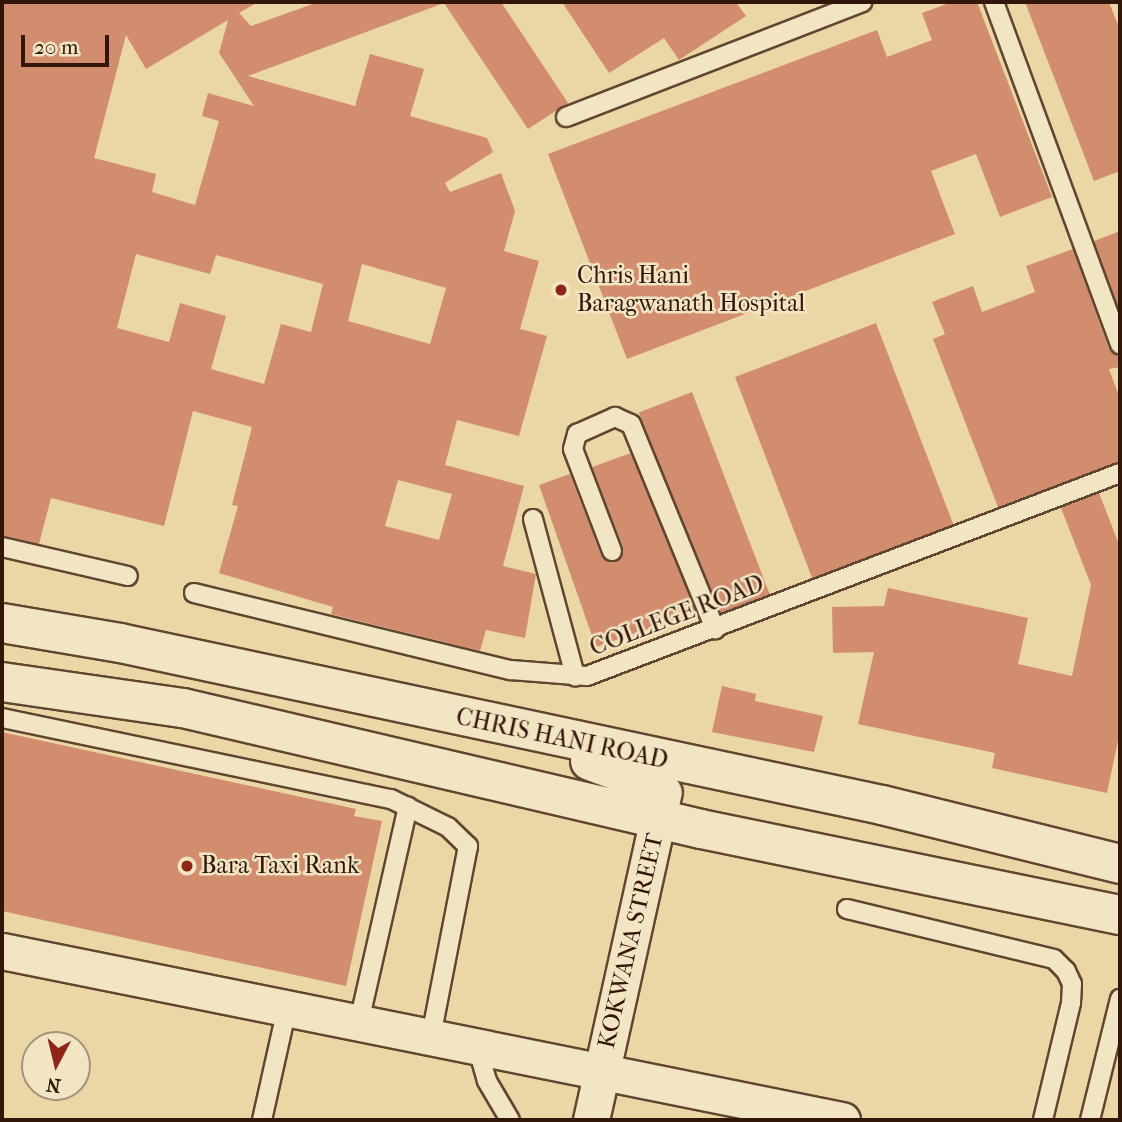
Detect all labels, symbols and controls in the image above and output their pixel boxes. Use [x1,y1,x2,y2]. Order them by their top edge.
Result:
scale bar [24,21,112,65]
text: 20 m [34,35,78,59]
place label: Chris Hani Baragwanath Hospital [577,262,805,318]
marker: Chris Hani Baragwanath Hospital [551,280,571,300]
street label: COLLEGE ROAD [586,570,768,662]
street label: CHRIS HANI ROAD [453,702,671,776]
street label: KOKWANA STREET [592,831,670,1051]
place label: Bara Taxi Rank [201,852,359,880]
marker: Bara Taxi Rank [179,858,195,874]
north arrow [21,1031,91,1101]
text: N [45,1073,62,1097]

